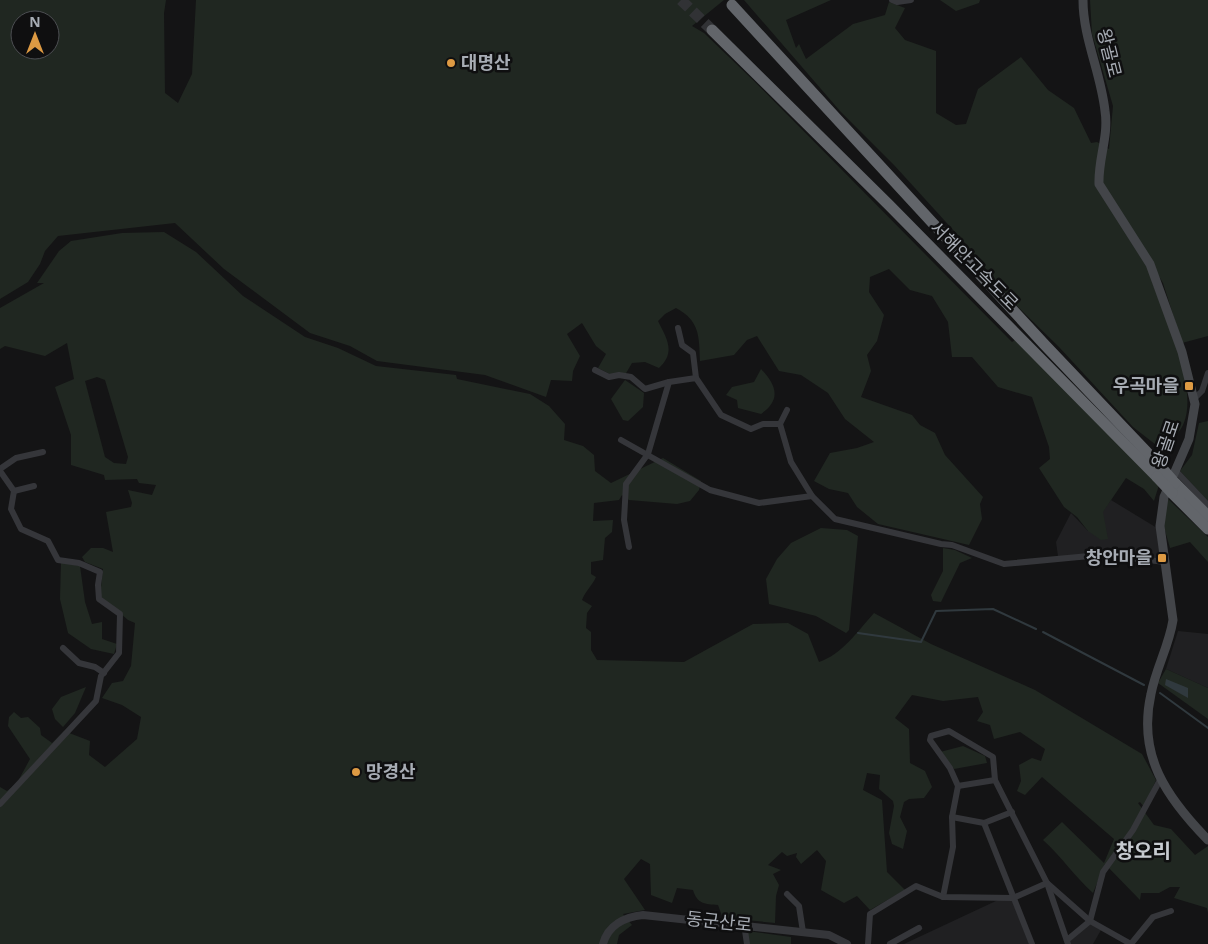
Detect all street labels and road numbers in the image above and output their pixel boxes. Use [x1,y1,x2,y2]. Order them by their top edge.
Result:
street label: 왕골로 [1092,26,1128,80]
street label: 서해안고속도로 [925,216,1024,315]
street label: 왕골로 [1146,416,1184,471]
street label: 동군산로 [685,906,753,936]

